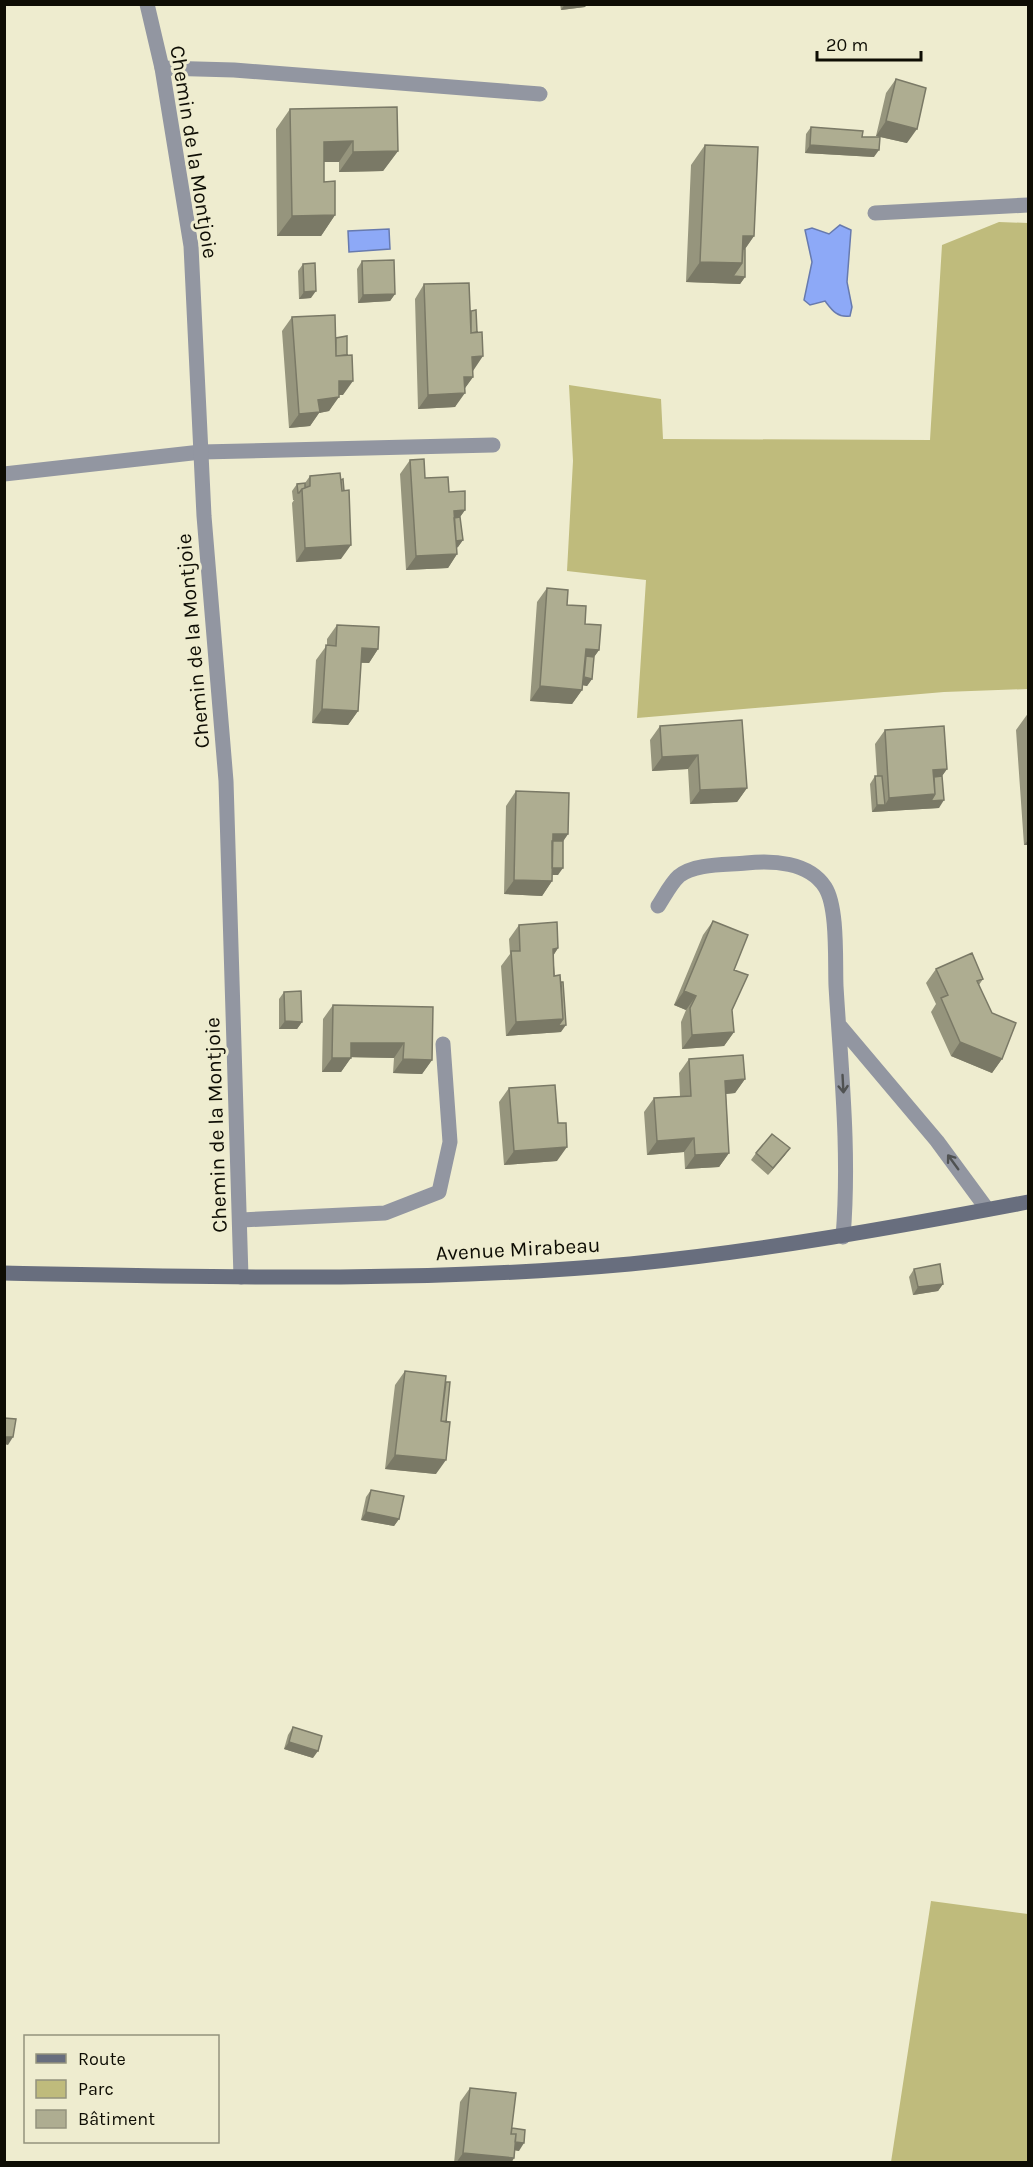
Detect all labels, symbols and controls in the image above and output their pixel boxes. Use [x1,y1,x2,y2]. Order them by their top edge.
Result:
scale bar [817,24,920,62]
text: 20 m [826,34,868,56]
street label: Chemin de la Montjoie [165,44,223,260]
street label: Chemin de la Montjoie [172,533,214,749]
street label: Chemin de la Montjoie [200,1017,232,1233]
one-way arrow [837,1074,848,1094]
one-way arrow [946,1155,959,1171]
street label: Avenue Mirabeau [435,1233,601,1265]
legend [24,2035,219,2143]
text: Route [78,2048,126,2070]
text: Parc [78,2078,114,2100]
text: Bâtiment [78,2108,155,2130]

